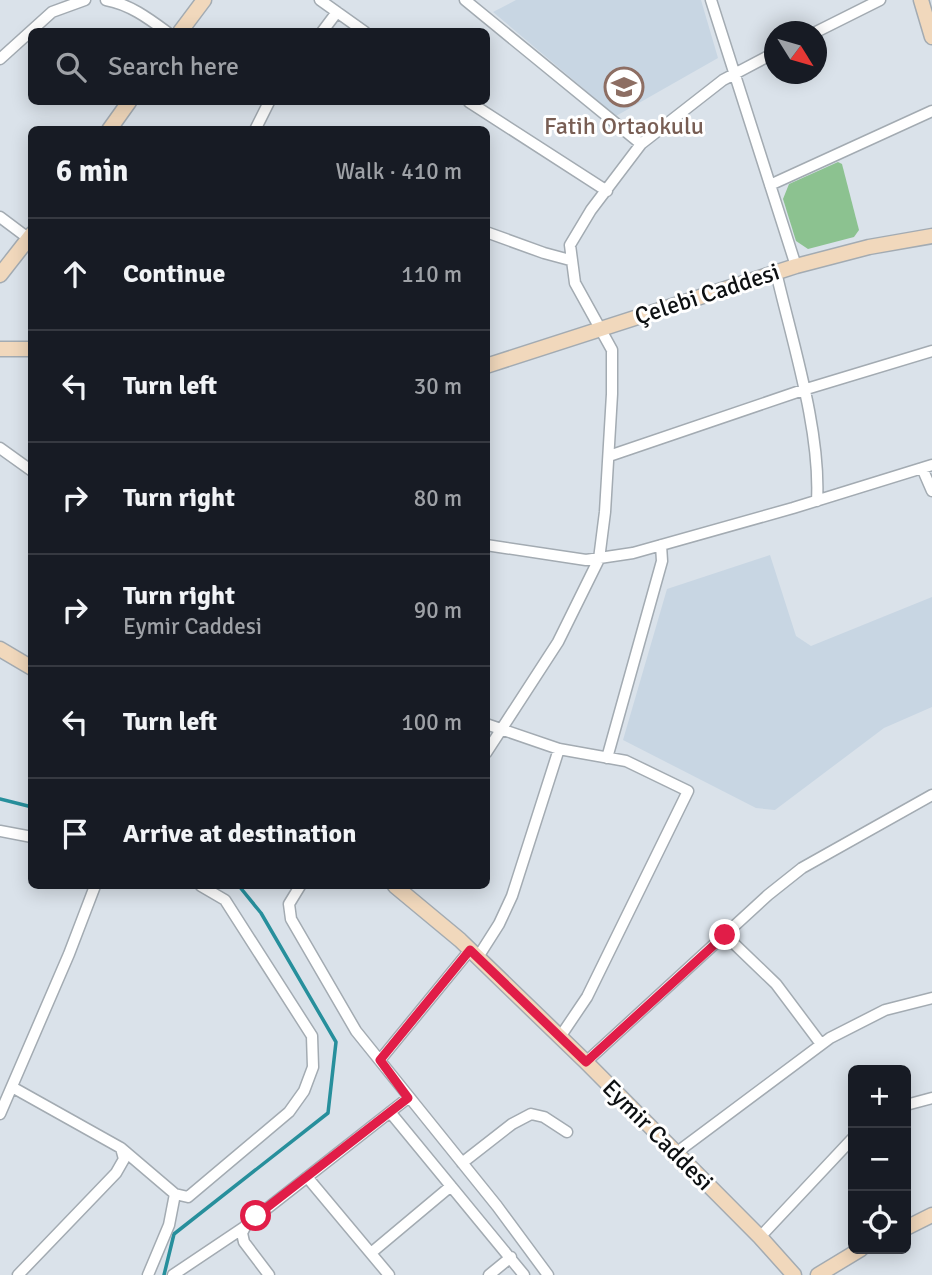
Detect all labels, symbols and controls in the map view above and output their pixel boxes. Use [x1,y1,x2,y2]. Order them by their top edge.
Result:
north arrow [764,21,827,84]
search box [28,28,490,105]
icon: search [52,48,90,86]
text: Search here [108,51,239,83]
school or university icon: Fatih Ortaokulu [603,66,645,108]
place label: Fatih Ortaokulu [544,111,704,141]
text: 6 min [56,153,128,190]
text: Walk · 410 m [336,157,462,186]
icon: ahead [56,255,94,293]
street label: Çelebi Caddesi [631,256,783,332]
text: Continue [123,258,225,290]
text: 110 m [401,260,462,289]
icon: left [56,367,94,405]
text: Turn left [123,370,217,402]
text: 30 m [414,372,462,401]
icon: right [56,479,94,517]
text: Turn right [123,482,235,514]
text: 80 m [414,484,462,513]
text: Turn right [123,580,235,612]
icon: right [56,591,94,629]
text: 90 m [414,596,462,625]
text: Eymir Caddesi [123,612,262,641]
icon: left [56,703,94,741]
text: Turn left [123,706,217,738]
text: 100 m [401,708,462,737]
icon: arrive [56,815,94,853]
text: Arrive at destination [123,818,356,850]
route end [709,919,740,950]
map controls [848,1065,911,1254]
button: + [848,1065,911,1128]
street label: Eymir Caddesi [596,1073,720,1197]
button: − [848,1128,911,1191]
button: locate [848,1191,911,1254]
route start [240,1200,271,1231]

